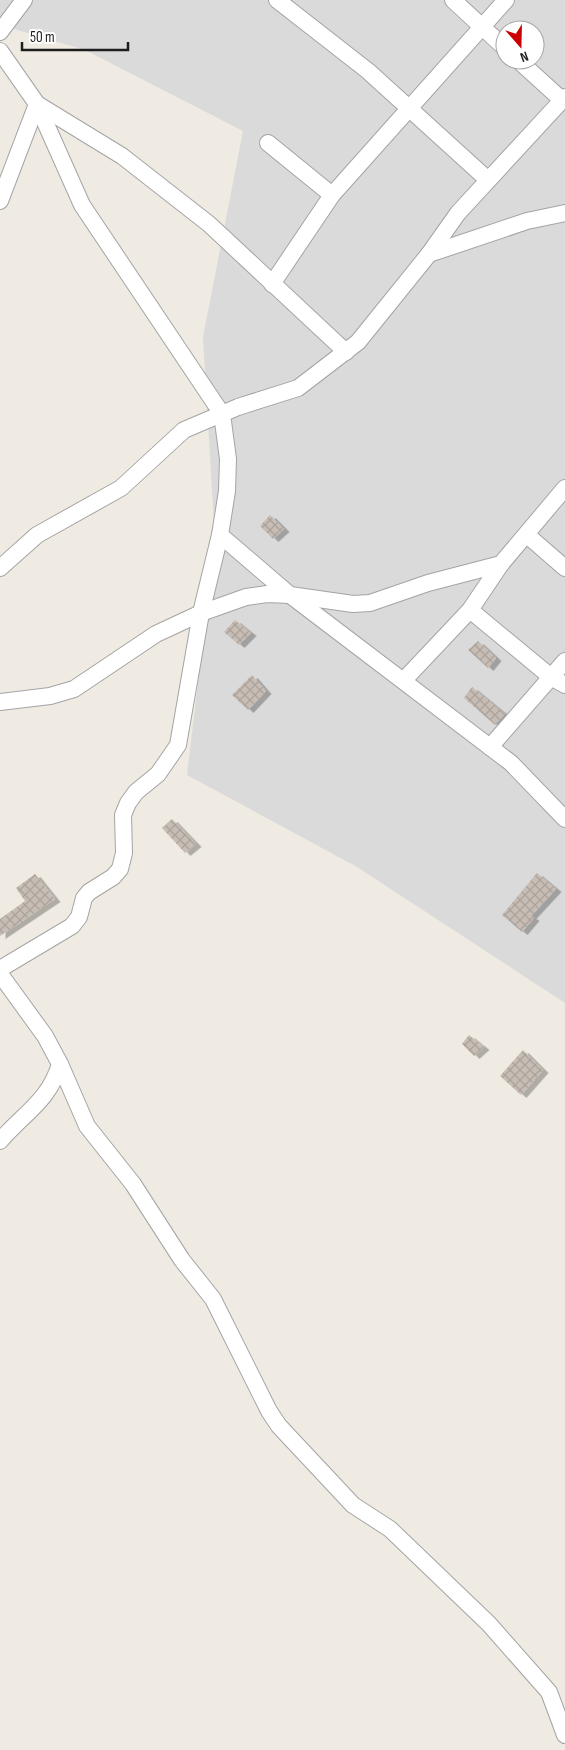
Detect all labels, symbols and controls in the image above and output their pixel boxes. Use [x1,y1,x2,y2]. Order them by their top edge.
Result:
scale bar [22,20,129,52]
north arrow [495,20,545,70]
text: 50 m [30,28,55,47]
text: N [518,47,531,66]

